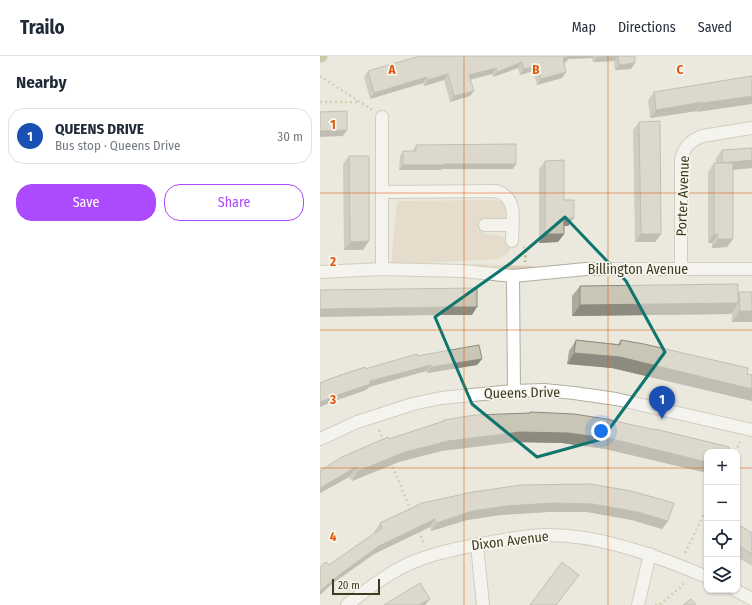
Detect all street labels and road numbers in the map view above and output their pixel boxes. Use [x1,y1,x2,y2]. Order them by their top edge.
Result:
street label: Porter Avenue [673,155,693,237]
street label: Billington Avenue [588,261,688,278]
street label: Queens Drive [484,384,560,402]
street label: Dixon Avenue [470,528,550,554]

